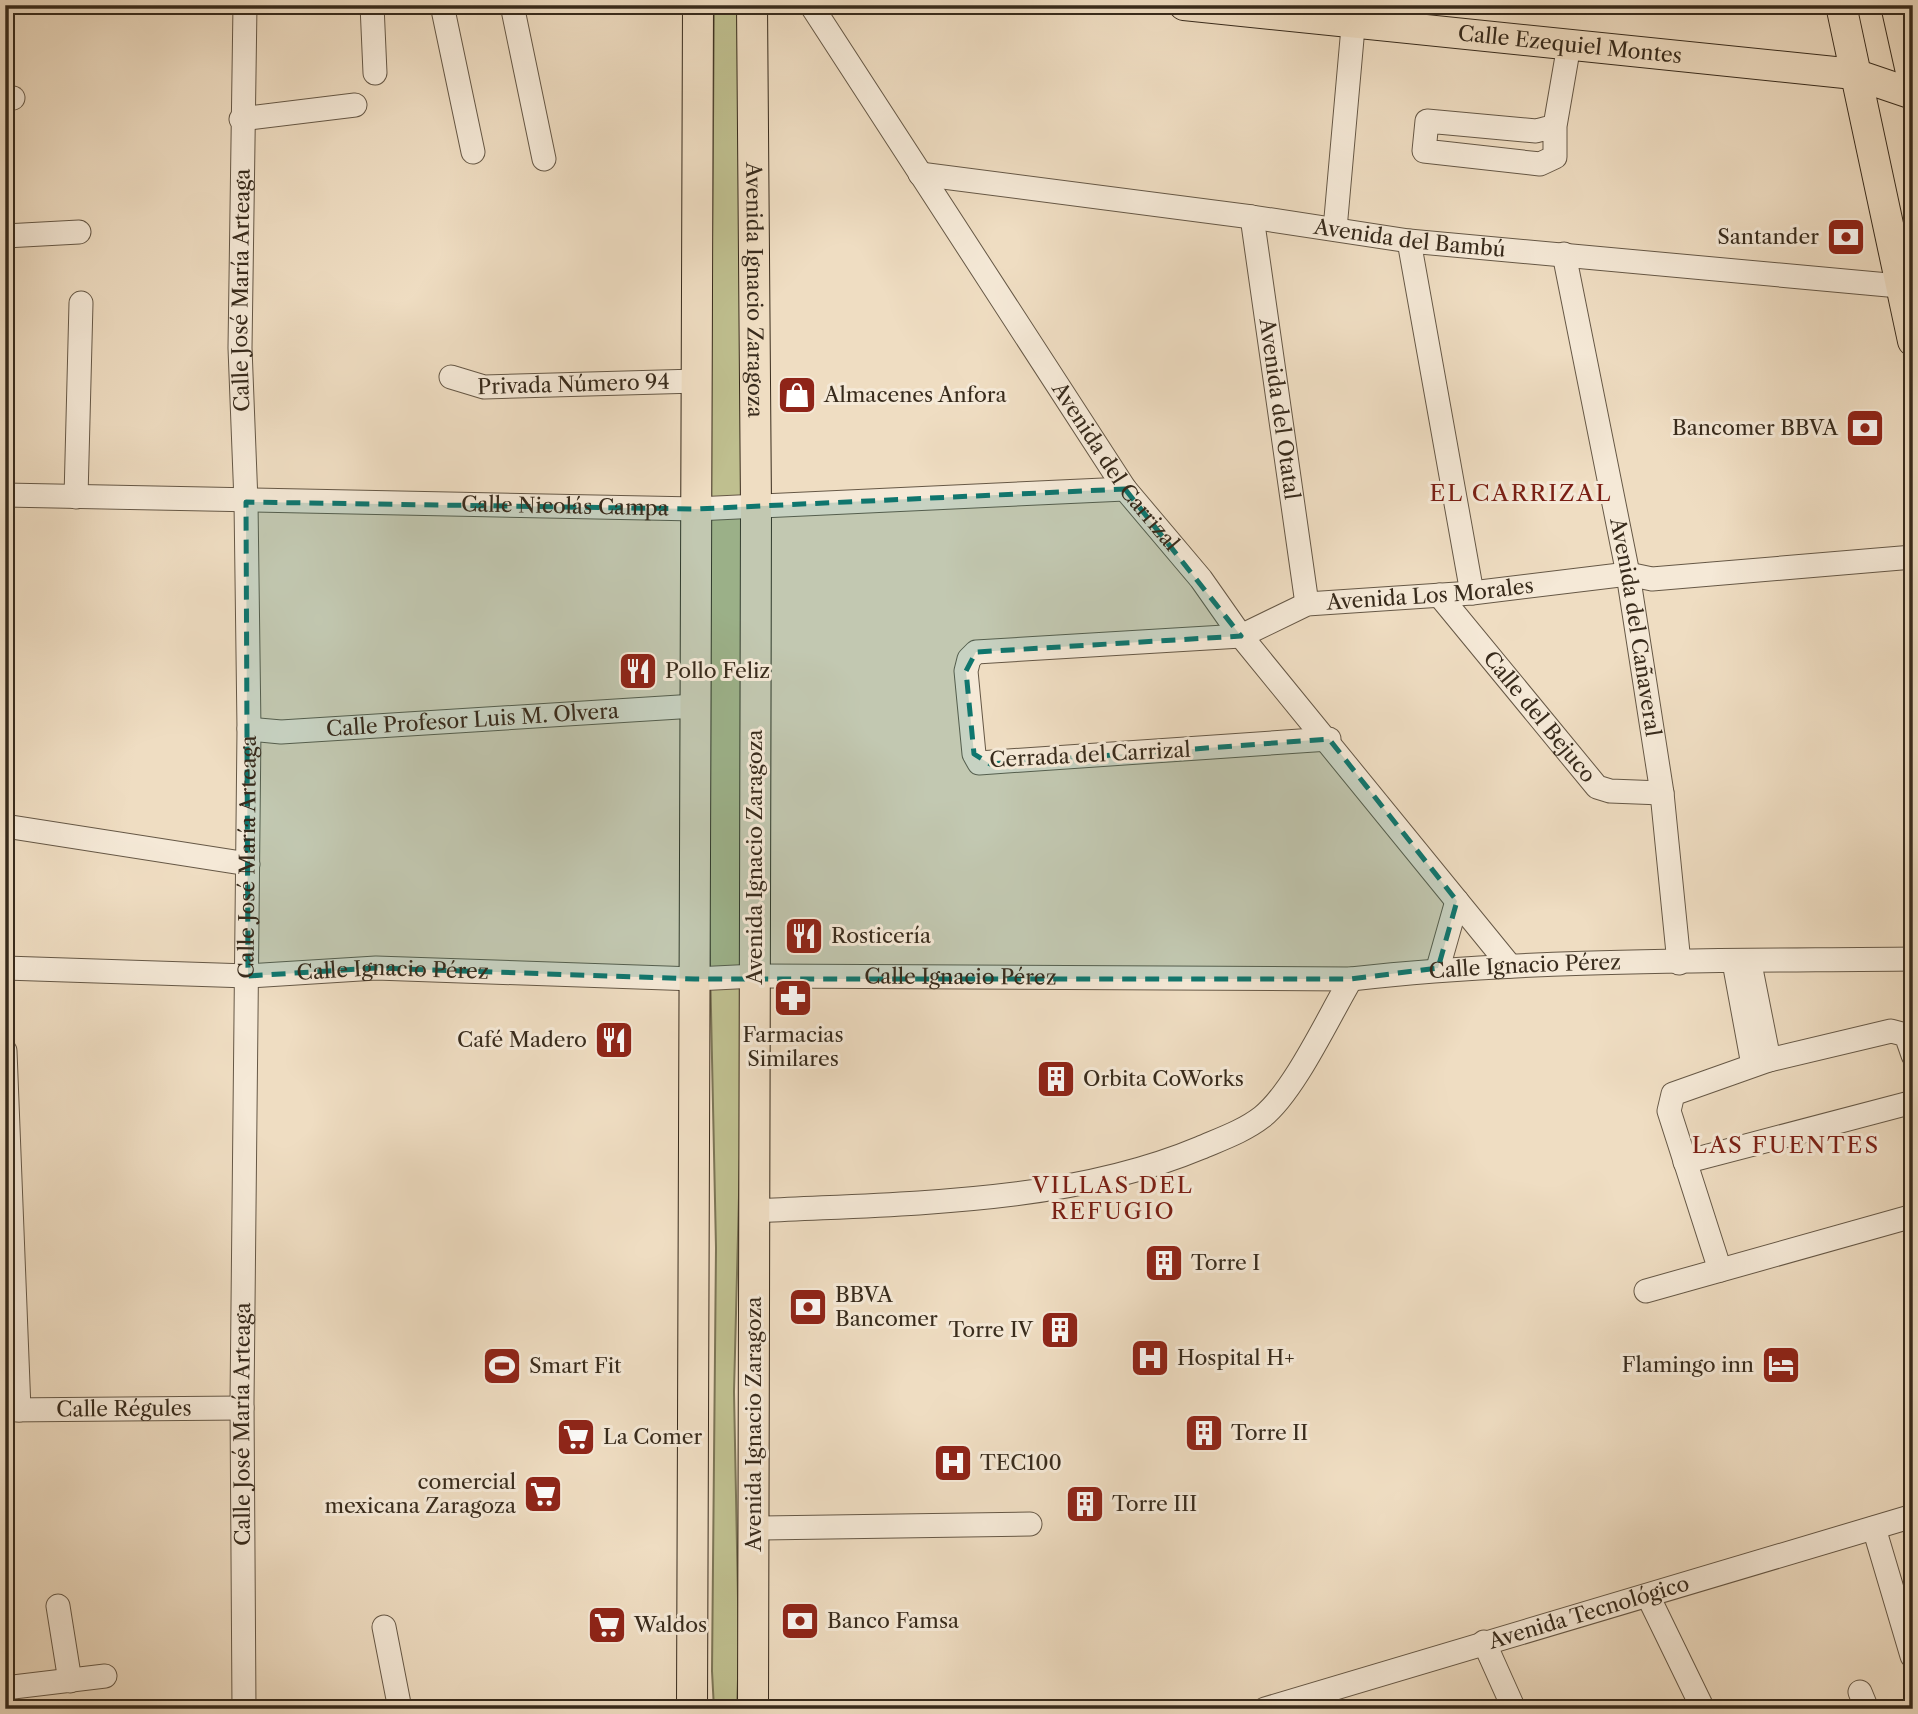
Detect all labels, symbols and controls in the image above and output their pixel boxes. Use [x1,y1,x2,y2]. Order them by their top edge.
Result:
street label: Calle Ezequiel Montes [1457,20,1683,68]
street label: Avenida Ignacio Zaragoza [741,161,768,419]
street label: Calle José María Arteaga [227,167,255,412]
street label: Avenida del Bambú [1311,214,1507,262]
bank icon: Santander [1825,216,1867,258]
place label: Santander [1717,224,1819,249]
street label: Avenida del Otatal [1254,316,1305,501]
street label: Privada Número 94 [477,369,670,399]
shop icon: Almacenes Anfora [776,374,818,416]
street label: Avenida del Carrizal [1047,376,1185,555]
place label: Almacenes Anfora [823,382,1008,407]
bank icon: Bancomer BBVA [1844,407,1886,449]
place label: Bancomer BBVA [1672,415,1838,440]
district label: EL CARRIZAL [1429,479,1613,507]
street label: Calle Nicolás Campa [461,491,670,520]
street label: Avenida del Cañaveral [1605,515,1666,738]
street label: Avenida Los Morales [1325,573,1535,615]
street label: Calle del Bejuco [1478,646,1601,787]
restaurant icon: Pollo Feliz [617,650,659,692]
place label: Pollo Feliz [665,658,770,683]
street label: Calle Profesor Luis M. Olvera [325,698,621,741]
street label: Avenida Ignacio Zaragoza [742,728,767,986]
street label: Calle José María Arteaga [233,734,261,979]
street label: Cerrada del Carrizal [989,737,1191,772]
restaurant icon: Rosticería [783,915,825,957]
place label: Rosticería [831,923,932,948]
street label: Calle Ignacio Pérez [1428,949,1621,983]
street label: Calle Ignacio Pérez [296,955,489,985]
street label: Calle Ignacio Pérez [864,964,1057,990]
pharmacy icon: Farmacias Similares [772,977,814,1019]
restaurant icon: Café Madero [593,1019,635,1061]
place label: Farmacias Similares [742,1022,844,1071]
place label: Café Madero [457,1027,587,1052]
building icon: Orbita CoWorks [1035,1058,1077,1100]
place label: Orbita CoWorks [1083,1066,1244,1091]
district label: LAS FUENTES [1692,1131,1880,1159]
district label: VILLAS DEL REFUGIO [1031,1171,1194,1225]
building icon: Torre I [1143,1242,1185,1284]
place label: Torre I [1191,1250,1260,1275]
place label: BBVA Bancomer [835,1282,938,1331]
bank icon: BBVA Bancomer [787,1286,829,1328]
street label: Avenida Ignacio Zaragoza [741,1295,766,1553]
street label: Calle José María Arteaga [229,1301,255,1546]
building icon: Torre IV [1039,1309,1081,1351]
place label: Torre IV [949,1317,1034,1342]
hospital icon: Hospital H+ [1129,1337,1171,1379]
hotel icon: Flamingo inn [1760,1344,1802,1386]
sports icon: Smart Fit [481,1345,523,1387]
place label: Hospital H+ [1177,1345,1295,1370]
place label: Flamingo inn [1622,1352,1754,1377]
place label: Smart Fit [529,1353,622,1378]
street label: Calle Régules [56,1395,192,1422]
building icon: Torre II [1183,1412,1225,1454]
supermarket icon: La Comer [555,1416,597,1458]
place label: Torre II [1231,1420,1308,1445]
place label: La Comer [603,1424,703,1449]
hospital icon: TEC100 [932,1442,974,1484]
place label: TEC100 [980,1450,1062,1475]
place label: comercial mexicana Zaragoza [324,1469,517,1518]
supermarket icon: comercial mexicana Zaragoza [522,1473,564,1515]
building icon: Torre III [1064,1483,1106,1525]
place label: Torre III [1112,1491,1197,1516]
street label: Avenida Tecnológico [1485,1570,1692,1654]
bank icon: Banco Famsa [779,1600,821,1642]
supermarket icon: Waldos [586,1604,628,1646]
place label: Banco Famsa [827,1608,960,1633]
place label: Waldos [633,1612,707,1637]

